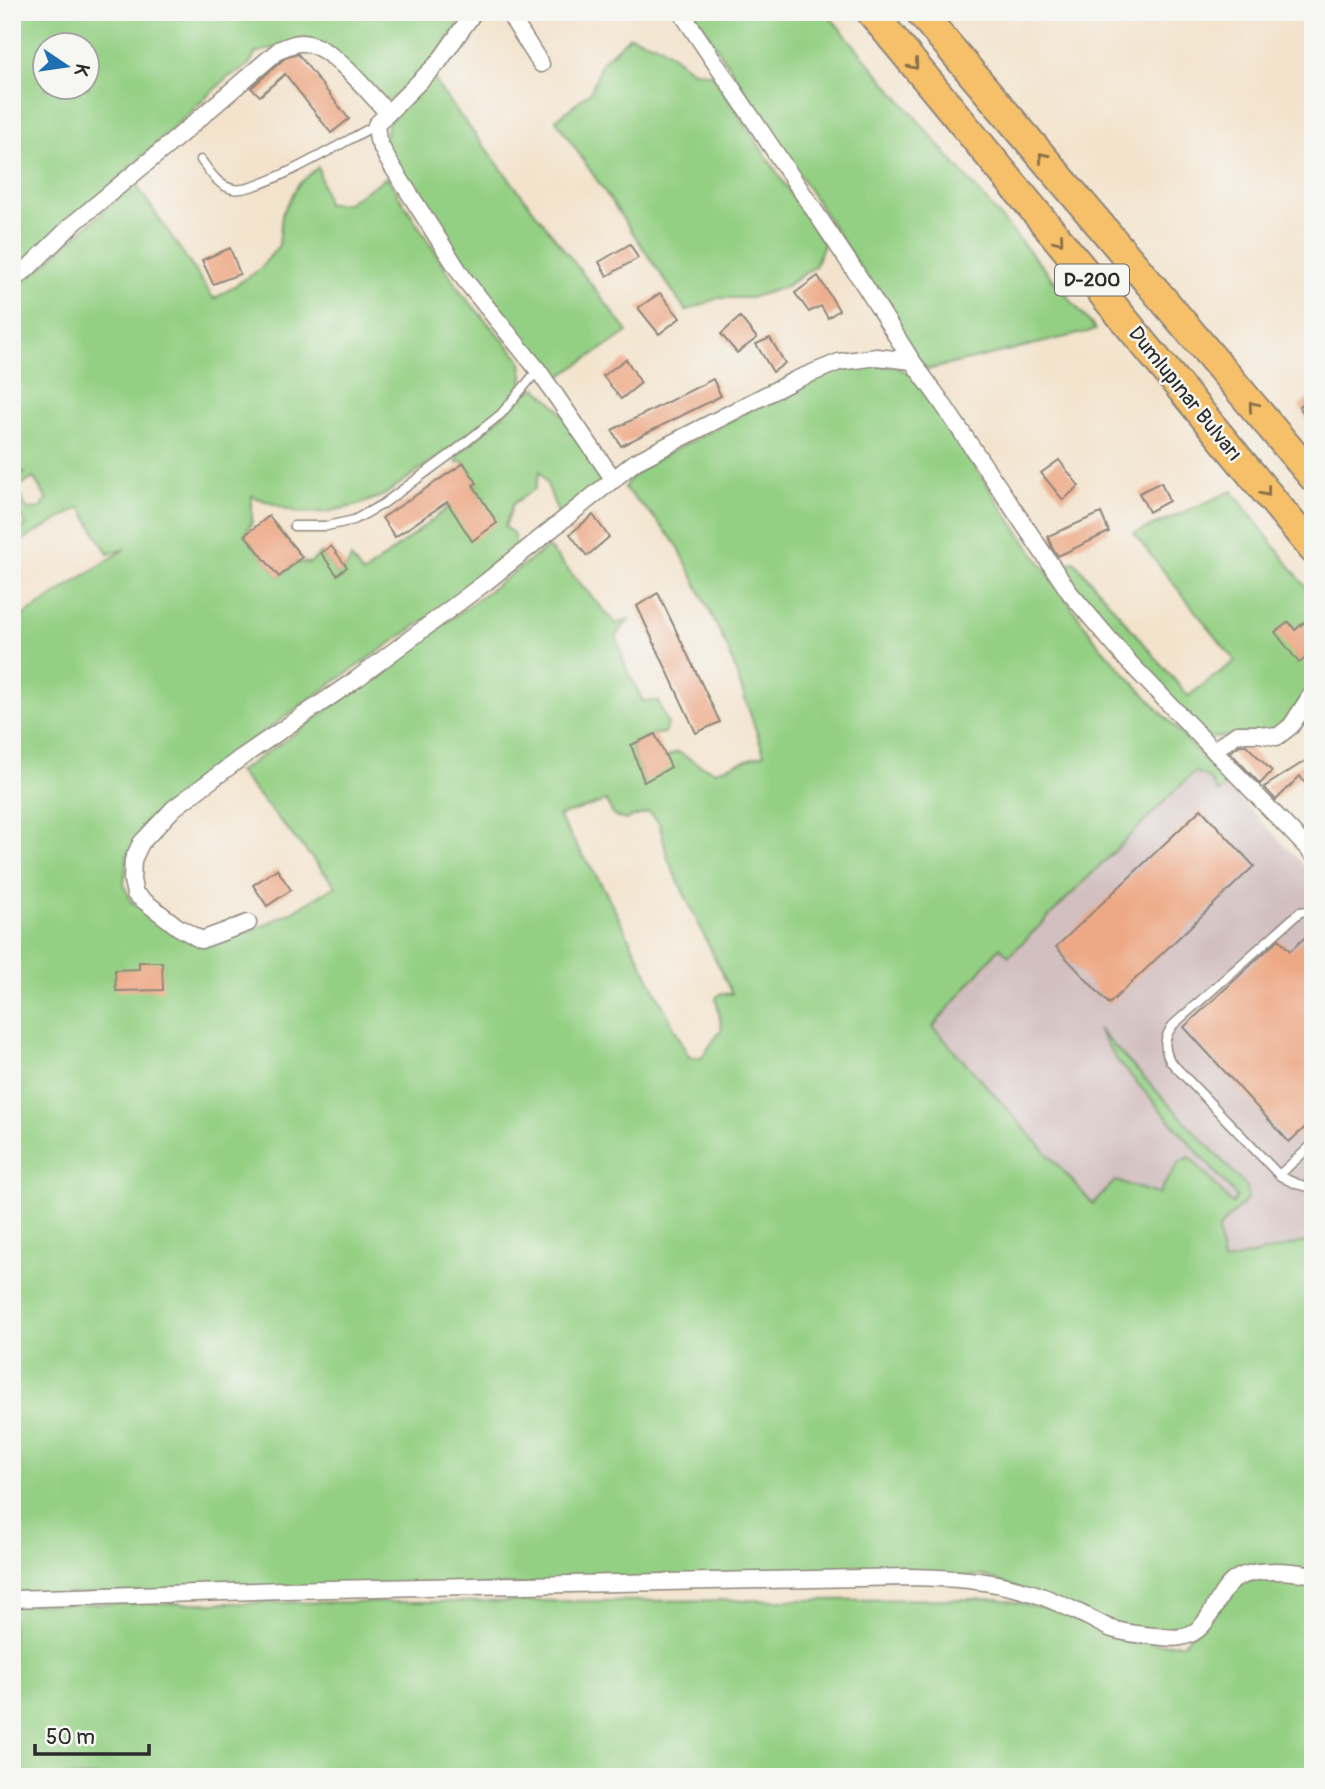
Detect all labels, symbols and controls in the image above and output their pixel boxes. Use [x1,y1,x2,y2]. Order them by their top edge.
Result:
north arrow [32,32,102,102]
one-way arrow [906,56,918,69]
text: K [68,61,95,78]
one-way arrow [1039,153,1051,166]
one-way arrow [1051,232,1063,245]
road number: D-200 [1055,264,1129,296]
street label: Dumlupınar Bulvarı [1122,321,1248,467]
one-way arrow [1249,401,1261,414]
one-way arrow [1258,483,1270,496]
scale bar [35,1712,149,1756]
text: 50 m [46,1724,95,1751]

